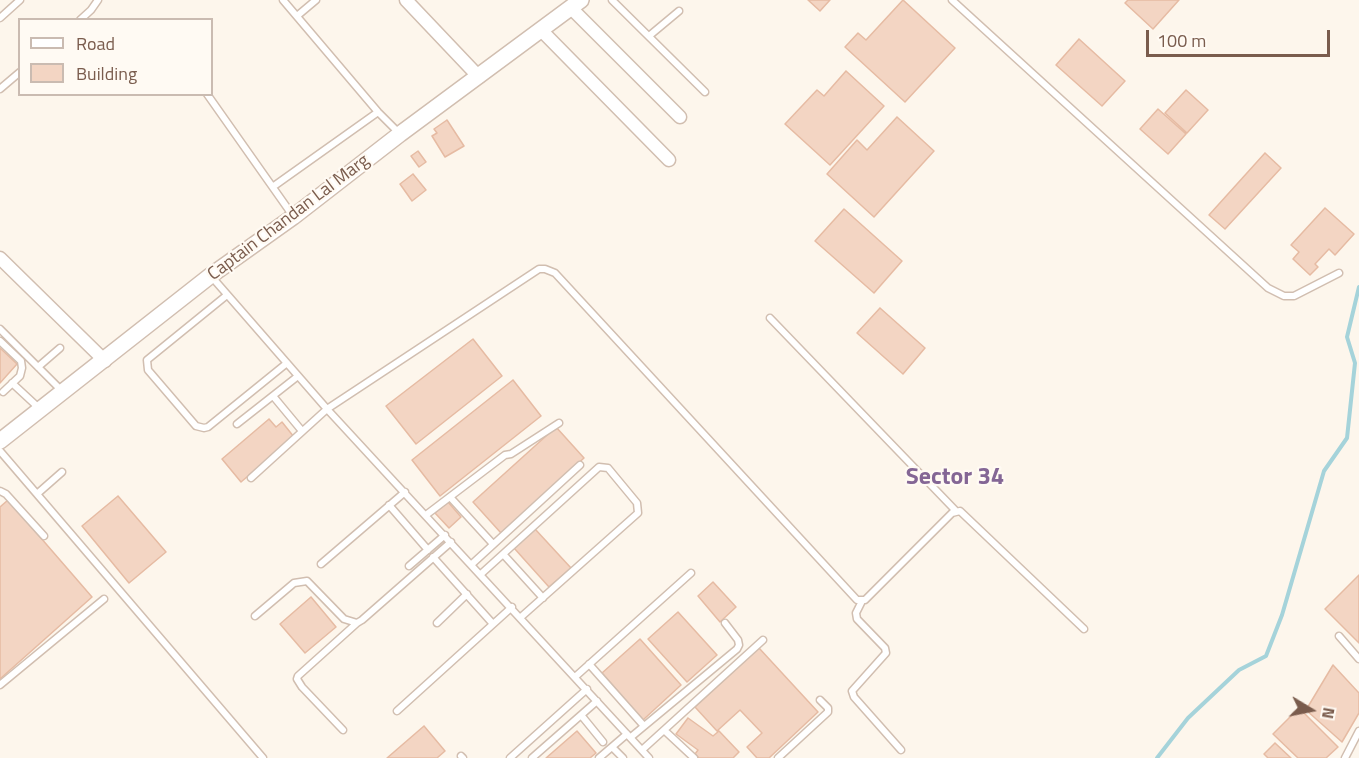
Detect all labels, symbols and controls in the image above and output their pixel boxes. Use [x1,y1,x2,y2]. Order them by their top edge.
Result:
legend [18,18,213,96]
scale bar [1149,18,1334,56]
text: 100 m [1157,27,1206,54]
text: Road [76,30,115,57]
text: Building [76,60,137,87]
street label: Captain Chandan Lal Marg [204,150,374,286]
district label: Sector 34 [906,464,1004,492]
north arrow [1281,680,1341,740]
text: N [1316,706,1342,721]

